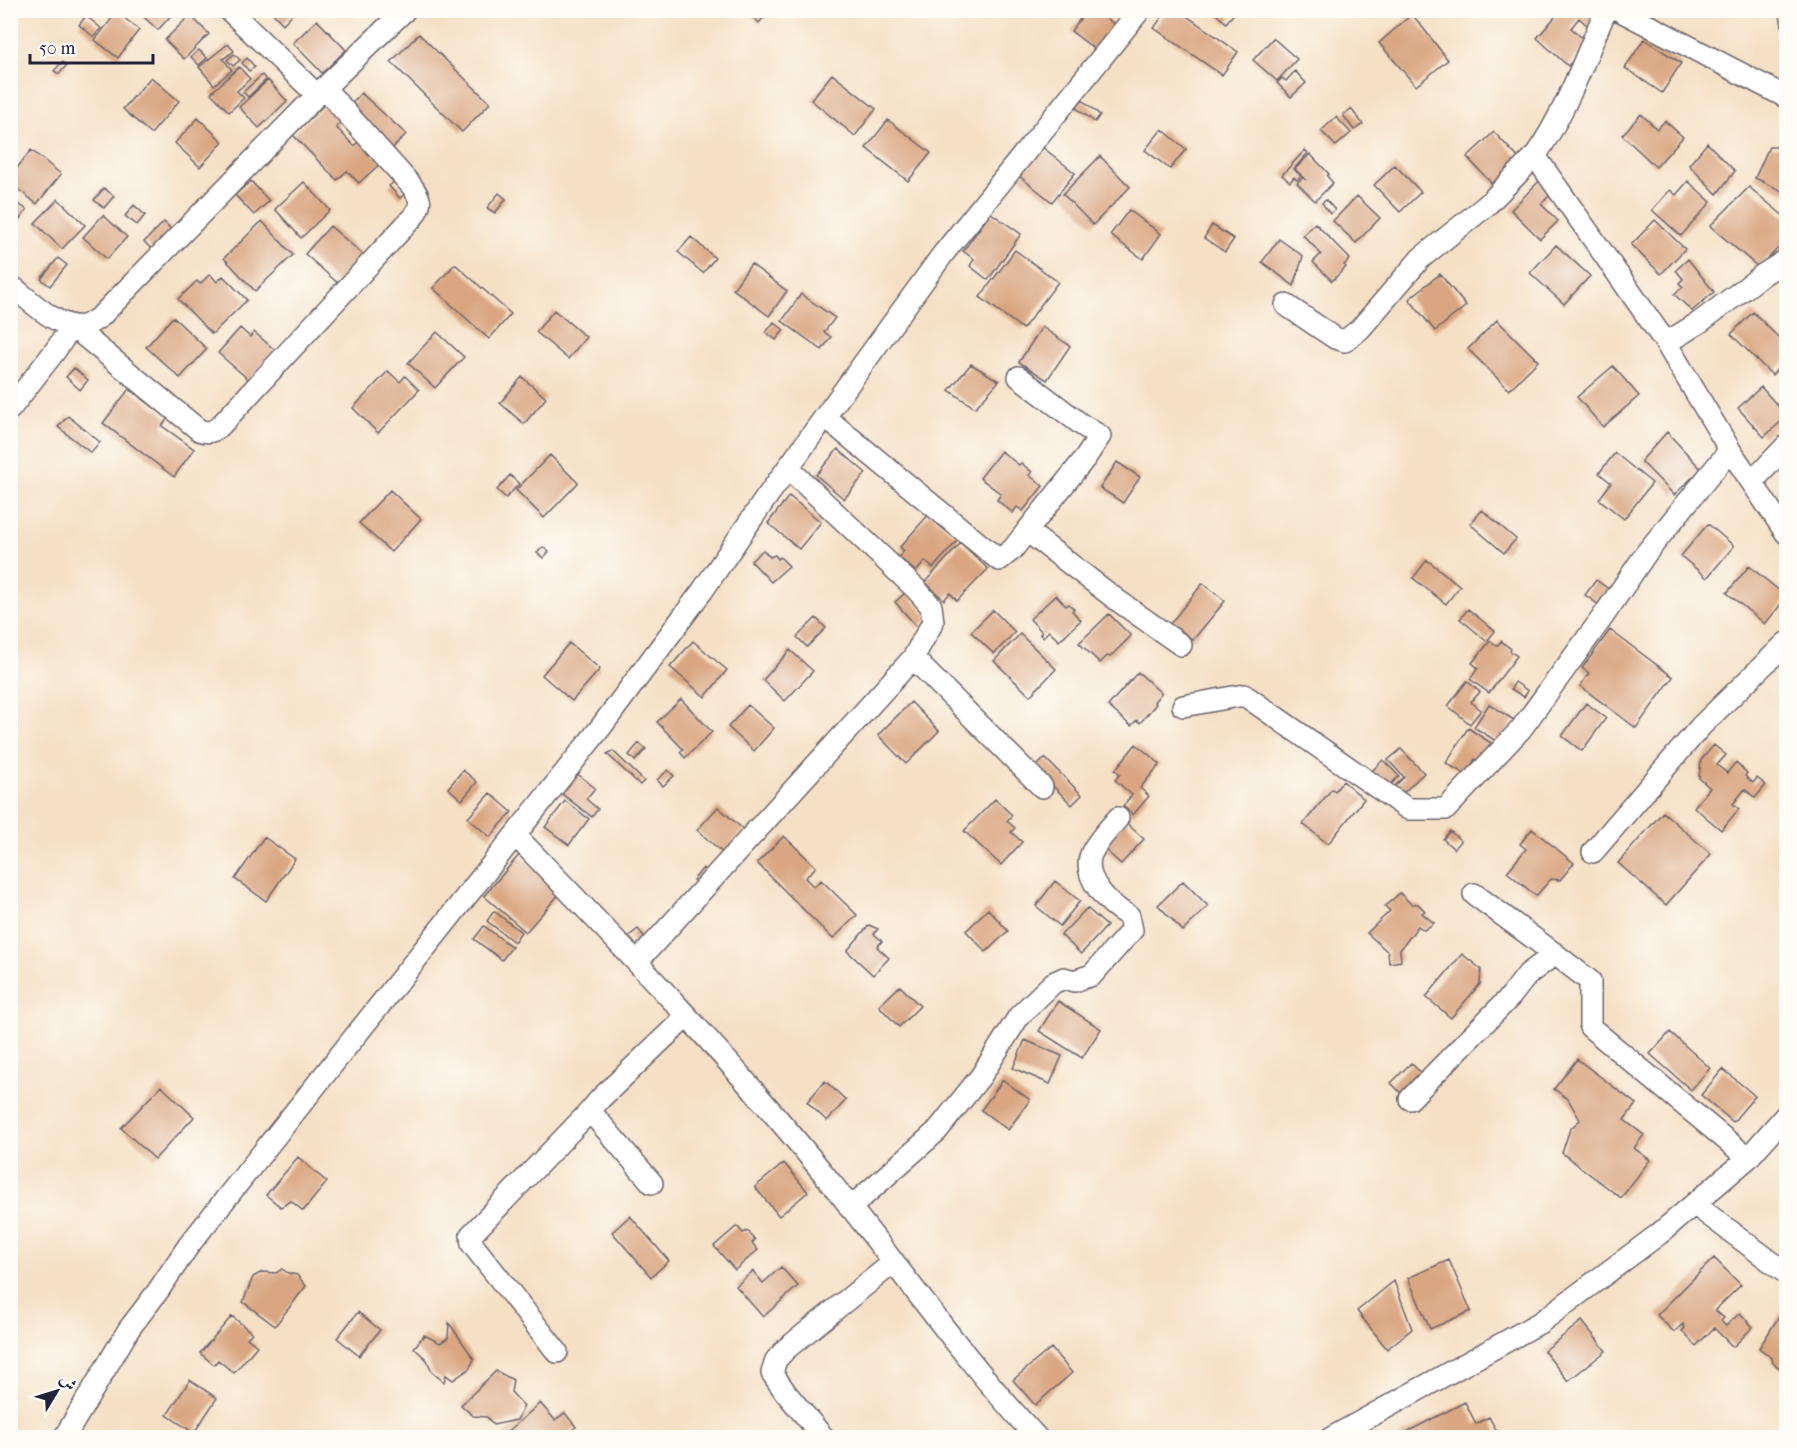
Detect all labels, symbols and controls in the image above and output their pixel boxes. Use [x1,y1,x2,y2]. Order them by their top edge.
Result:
scale bar [30,27,153,65]
text: 50 m [39,38,76,59]
north arrow [27,1361,87,1421]
text: ش [56,1370,81,1394]

